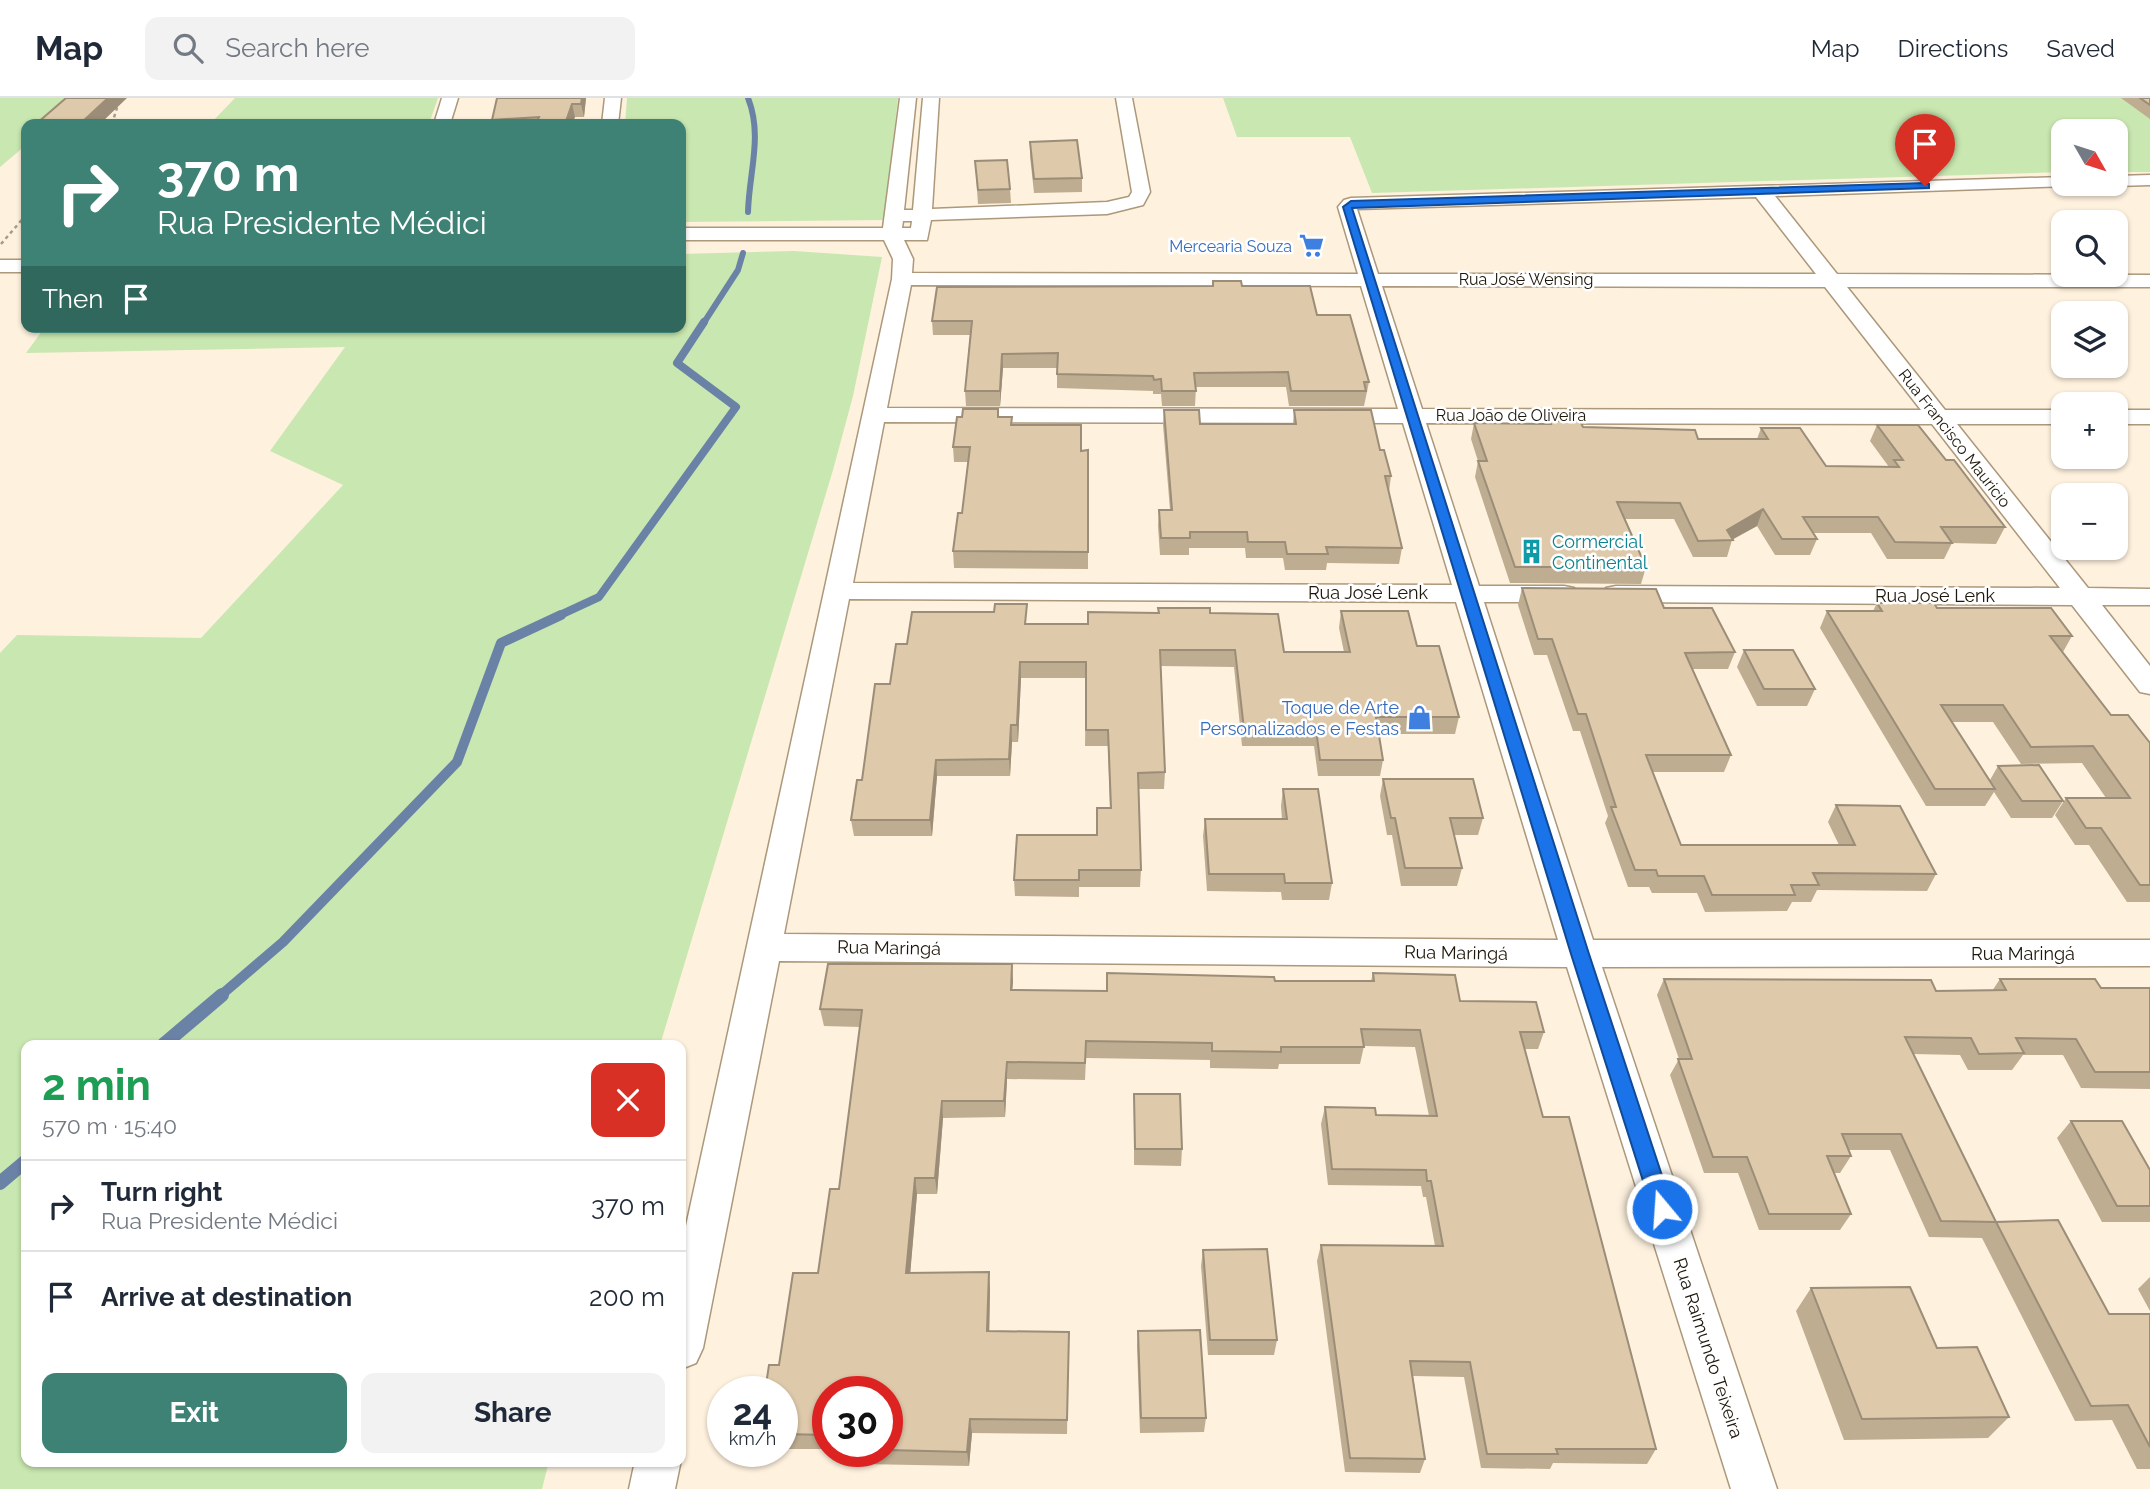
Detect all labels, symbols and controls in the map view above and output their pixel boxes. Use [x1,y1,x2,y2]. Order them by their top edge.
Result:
search box [145,17,635,80]
text: Map [35,29,103,68]
icon: search [169,29,207,67]
text: Search here [225,33,370,63]
text: Map [1811,34,1860,63]
text: Directions [1898,34,2008,63]
text: Saved [2046,34,2115,63]
pin [1895,114,1955,186]
north arrow [2051,119,2128,196]
map controls [2051,119,2128,560]
icon: arrive [1906,125,1944,163]
text: 370 m [157,145,299,202]
icon: right [42,147,133,238]
text: Rua Presidente Médici [157,204,487,241]
button: search [2051,210,2128,287]
supermarket icon: Mercearia Souza [1298,232,1326,260]
place label: Mercearia Souza [1169,237,1292,256]
street label: Rua José Wensing [1459,270,1593,289]
icon: arrive [117,280,155,318]
text: Then [42,284,103,314]
button: layers [2051,301,2128,378]
street label: Rua Francisco Mauricio [1895,365,2015,511]
button: + [2051,392,2128,469]
street label: Rua João de Oliveira [1436,406,1586,425]
button: − [2051,483,2128,560]
place label: Cormercial Continental [1552,531,1648,573]
building icon: Cormercial Continental [1518,538,1546,566]
street label: Rua José Lenk [1308,582,1429,603]
street label: Rua José Lenk [1875,585,1996,606]
place label: Toque de Arte Personalizados e Festas [1200,697,1399,739]
shop icon: Toque de Arte Personalizados e Festas [1405,704,1433,732]
street label: Rua Maringá [837,936,941,959]
street label: Rua Maringá [1404,941,1508,964]
street label: Rua Maringá [1971,943,2075,964]
text: 2 min [42,1061,151,1110]
button: close [591,1063,665,1137]
text: 570 m · 15:40 [42,1112,177,1139]
position arrow [1625,1172,1699,1246]
text: Turn right [101,1177,222,1207]
icon: right [42,1187,80,1225]
text: 370 m [591,1191,665,1221]
text: Rua Presidente Médici [101,1207,338,1234]
street label: Rua Raimundo Teixeira [1669,1255,1748,1441]
icon: arrive [42,1278,80,1316]
text: Arrive at destination [101,1282,352,1312]
text: 200 m [589,1282,665,1312]
button: Exit [42,1373,347,1453]
button: Share [361,1373,665,1453]
speed limit sign: 30 [812,1376,903,1467]
text: 24 [733,1392,772,1433]
text: km/h [729,1428,776,1449]

